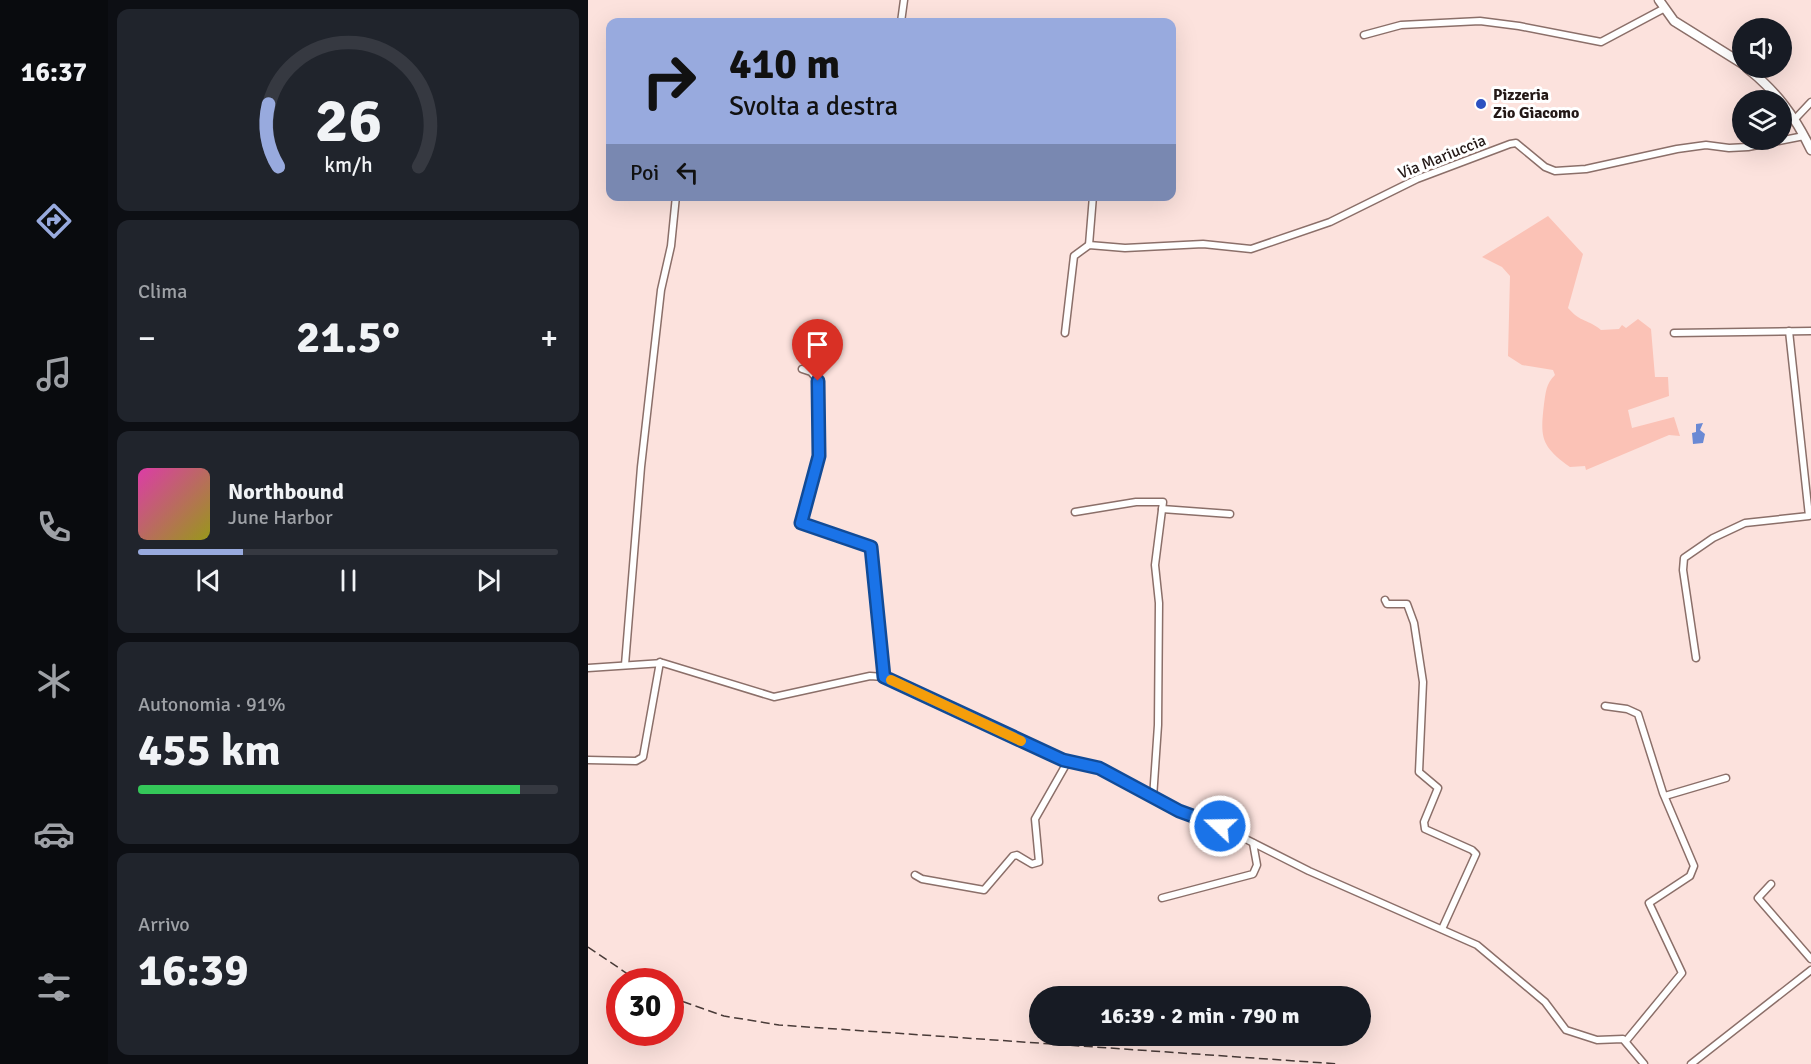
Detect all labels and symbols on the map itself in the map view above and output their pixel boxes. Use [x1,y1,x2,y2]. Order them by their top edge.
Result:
place label: Pizzeria Zio Giacomo [1493,85,1579,123]
marker: Pizzeria Zio Giacomo [1474,97,1488,111]
street label: Via Mariuccia [1395,130,1489,184]
pin [792,319,843,381]
position arrow [1188,794,1252,858]
speed limit sign: 30 [606,968,684,1046]

